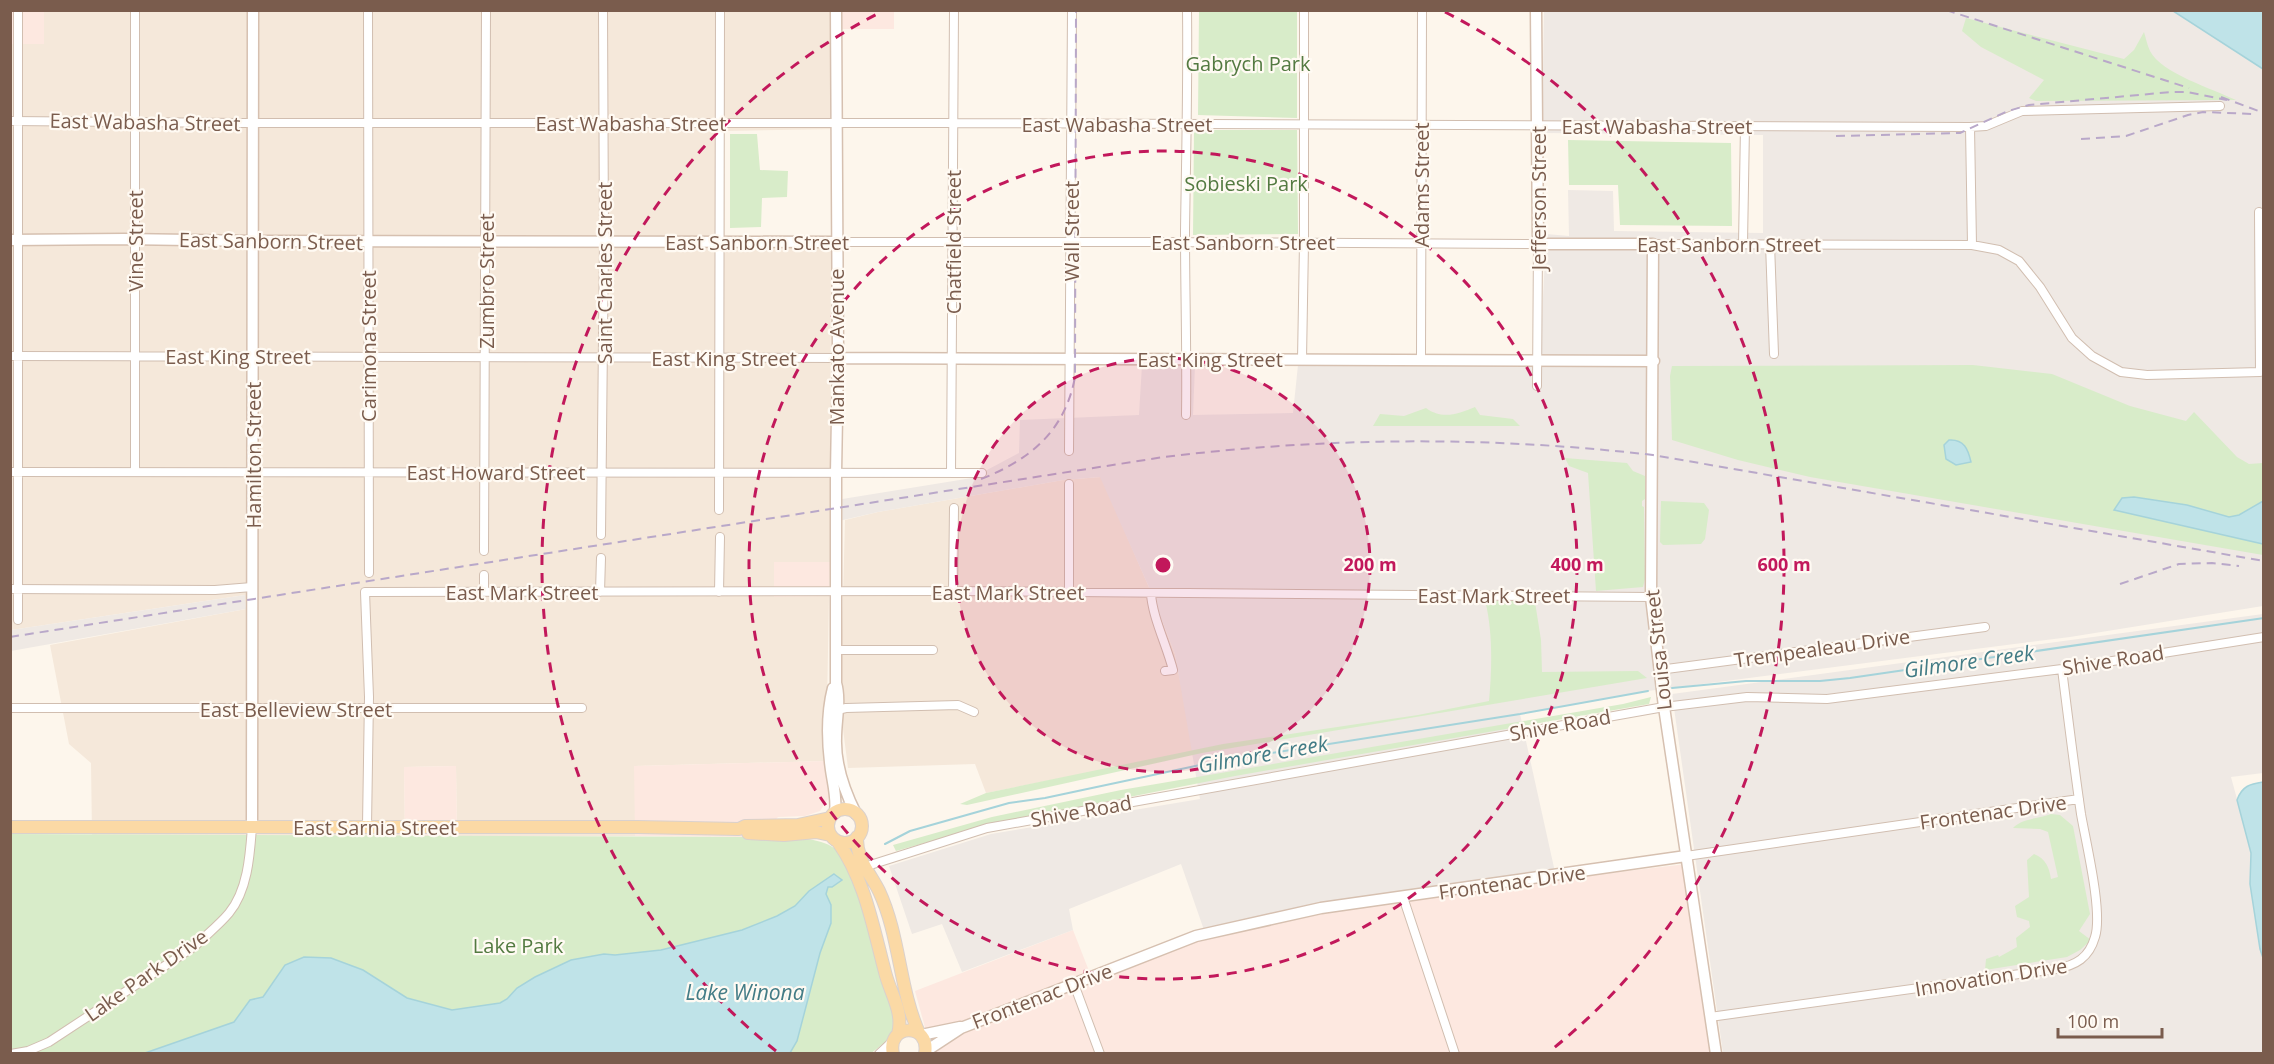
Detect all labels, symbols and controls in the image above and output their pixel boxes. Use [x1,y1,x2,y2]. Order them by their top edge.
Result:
park label: Gabrych Park [1186,50,1311,77]
street label: East Wabasha Street [49,107,241,137]
street label: East Wabasha Street [536,110,726,137]
street label: East Wabasha Street [1022,111,1212,138]
street label: East Wabasha Street [1562,113,1752,140]
street label: Adams Street [1408,122,1435,248]
street label: Jefferson Street [1525,126,1552,272]
street label: Chatfield Street [940,170,967,314]
park label: Sobieski Park [1184,170,1308,197]
street label: Wall Street [1058,181,1085,281]
street label: Saint Charles Street [591,182,618,364]
street label: Vine Street [122,190,149,292]
street label: Zumbro Street [473,213,500,349]
street label: East Sanborn Street [179,226,363,256]
street label: East Sanborn Street [665,229,849,256]
street label: East Sanborn Street [1151,229,1335,256]
street label: East Sanborn Street [1637,231,1821,258]
street label: Mankato Avenue [823,269,850,425]
street label: Carimona Street [355,270,382,422]
street label: East King Street [165,343,311,370]
street label: East King Street [651,345,797,372]
street label: East King Street [1137,346,1283,373]
street label: Hamilton Street [240,382,267,528]
street label: East Howard Street [407,459,585,486]
text: 200 m [1343,552,1397,576]
text: 400 m [1550,552,1604,576]
text: 600 m [1757,552,1811,576]
centre of rings [1153,555,1173,575]
street label: East Mark Street [446,579,598,606]
street label: East Mark Street [932,579,1084,606]
street label: East Mark Street [1418,582,1570,609]
street label: Louisa Street [1638,588,1678,712]
street label: Trempealeau Drive [1732,622,1912,674]
water label: Gilmore Creek [1902,638,2037,684]
street label: Shive Road [2060,639,2166,681]
street label: East Belleview Street [200,696,392,723]
street label: Shive Road [1507,703,1613,747]
water label: Gilmore Creek [1196,729,1331,779]
street label: Frontenac Drive [1918,788,2068,836]
street label: Shive Road [1028,789,1134,833]
street label: East Sarnia Street [293,814,457,841]
street label: Frontenac Drive [1437,858,1587,906]
street label: Lake Park Drive [79,923,213,1027]
park label: Lake Park [473,932,564,959]
street label: Innovation Drive [1913,952,2069,1002]
street label: Frontenac Drive [968,957,1116,1035]
water label: Lake Winona [685,978,805,1006]
scale bar [2058,1001,2162,1039]
text: 100 m [2067,1009,2119,1033]

